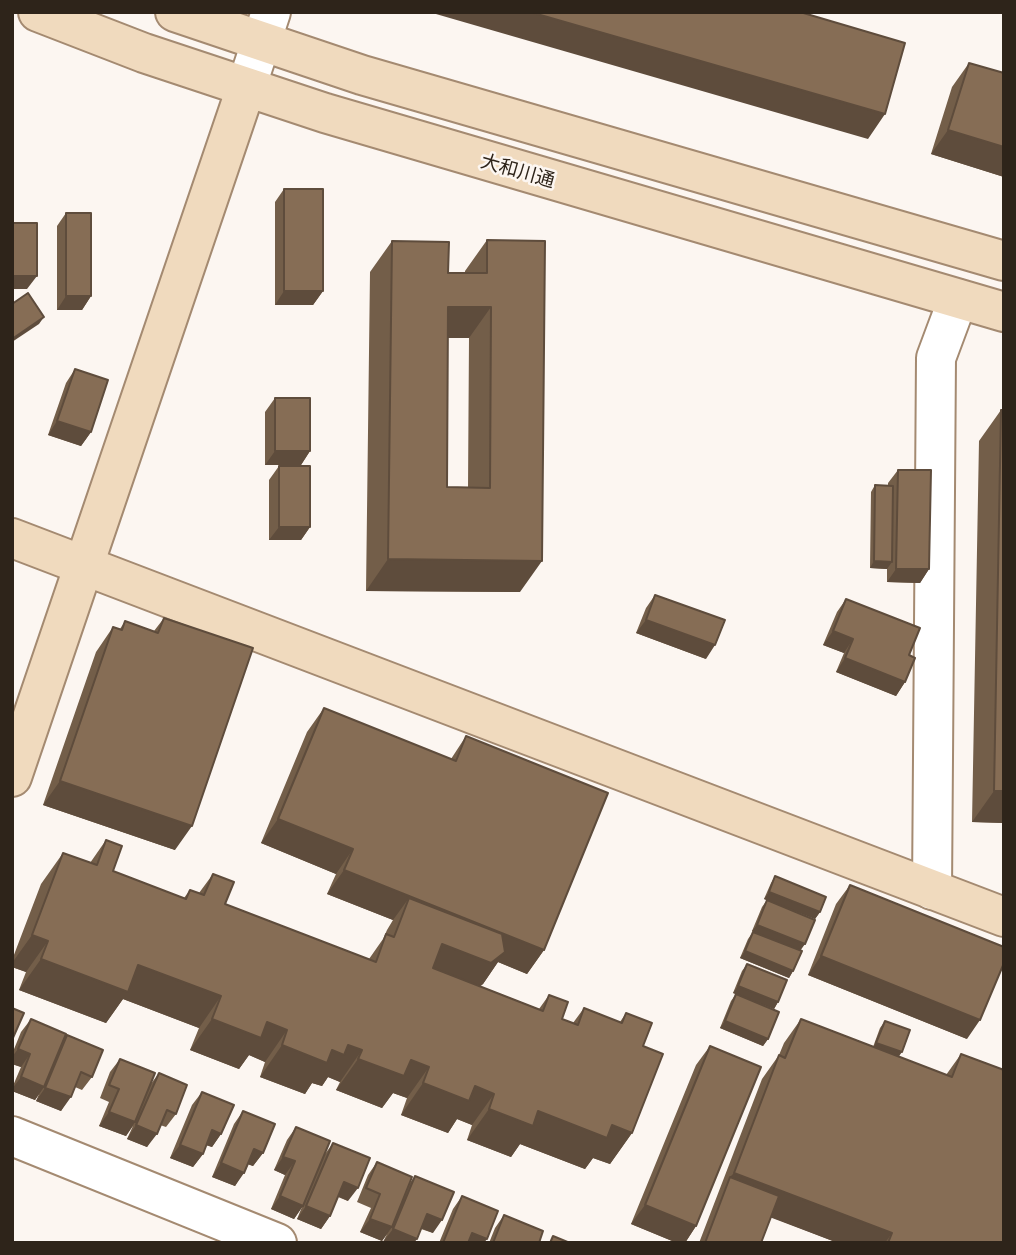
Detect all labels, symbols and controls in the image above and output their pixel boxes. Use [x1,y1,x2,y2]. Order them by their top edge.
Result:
street label: 大和川通 [478,149,558,191]

